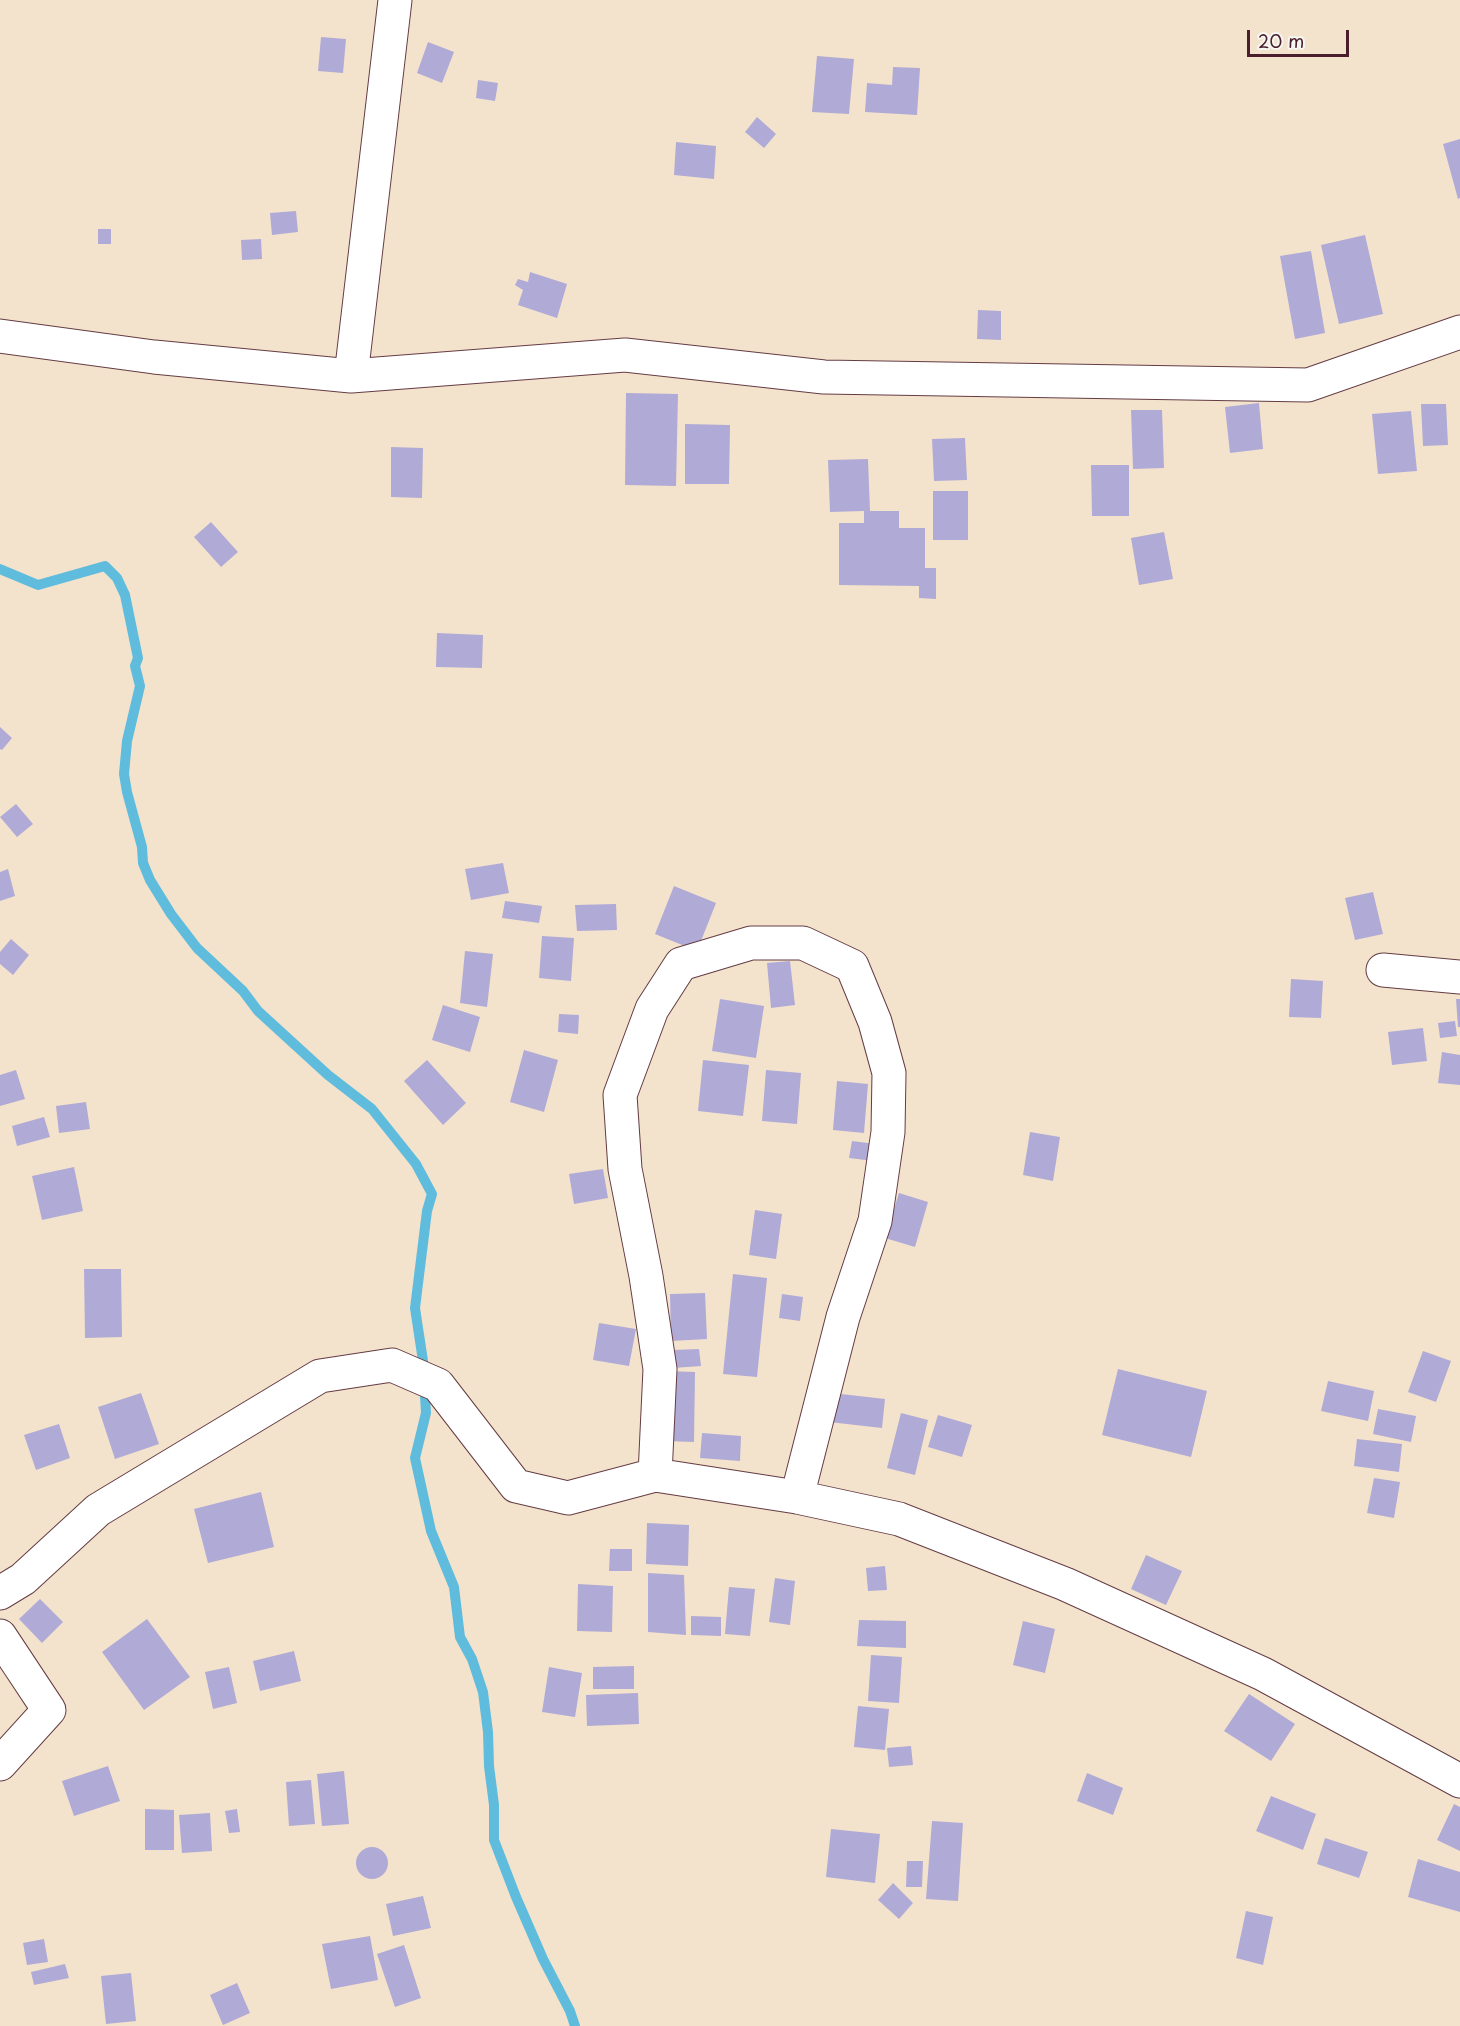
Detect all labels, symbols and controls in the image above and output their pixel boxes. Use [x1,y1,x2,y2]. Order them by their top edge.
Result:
scale bar [1250,18,1352,56]
text: 20 m [1258,27,1304,54]

